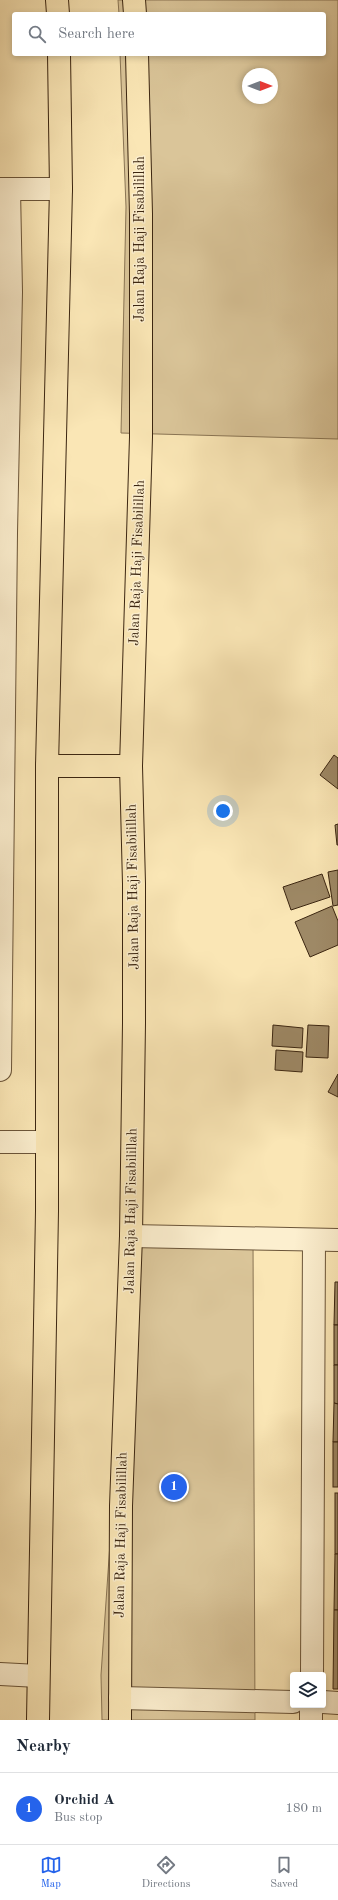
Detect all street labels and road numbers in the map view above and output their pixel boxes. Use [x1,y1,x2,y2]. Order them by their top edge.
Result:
street label: Jalan Raja Haji Fisabilillah [133,156,147,322]
street label: Jalan Raja Haji Fisabilillah [127,479,147,646]
street label: Jalan Raja Haji Fisabilillah [125,804,141,970]
street label: Jalan Raja Haji Fisabilillah [123,1128,139,1294]
street label: Jalan Raja Haji Fisabilillah [113,1452,129,1618]

